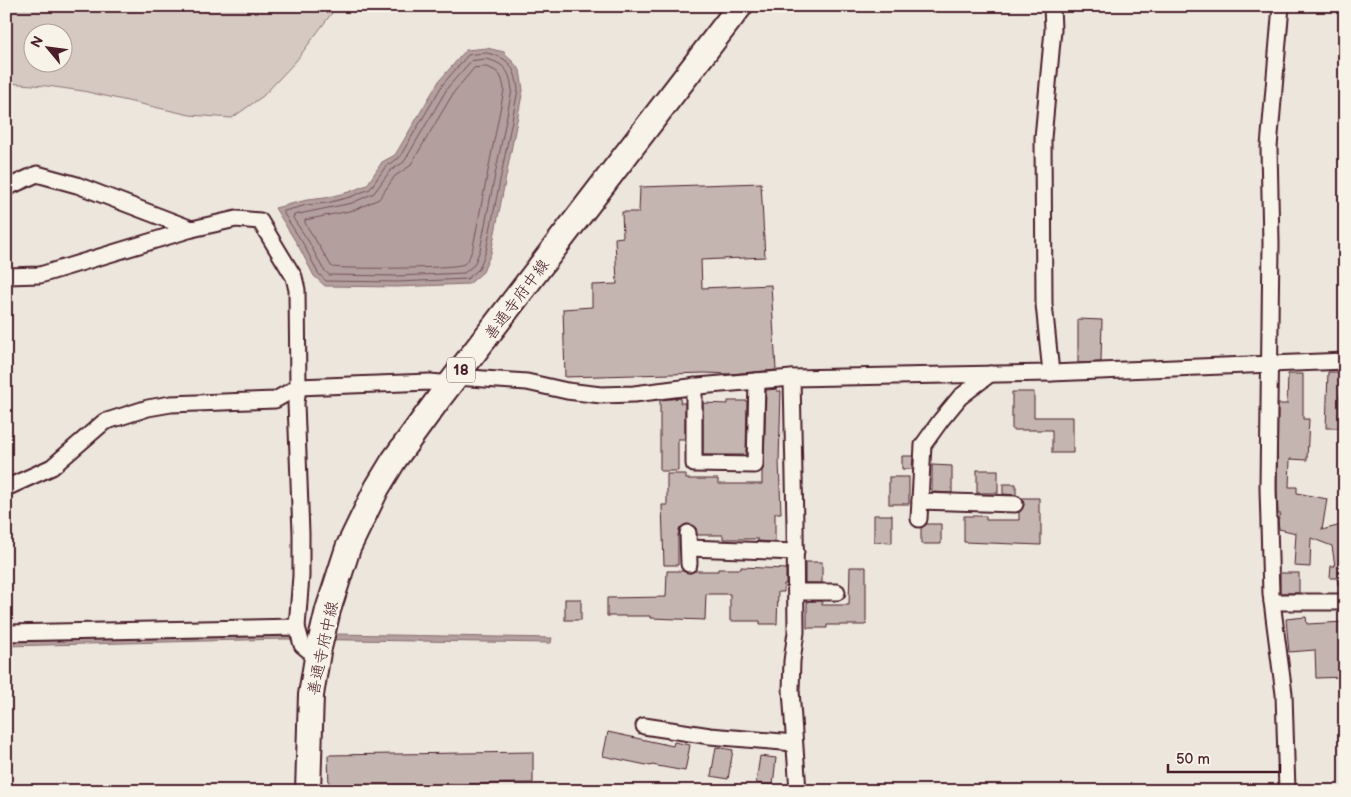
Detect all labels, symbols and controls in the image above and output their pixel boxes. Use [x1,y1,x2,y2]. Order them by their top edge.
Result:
north arrow [22,22,72,72]
text: N [27,33,47,51]
street label: 善通寺府中線 [481,256,554,344]
road number: 18 [447,358,475,382]
street label: 善通寺府中線 [304,599,343,697]
scale bar [1168,742,1281,774]
text: 50 m [1176,750,1210,769]

